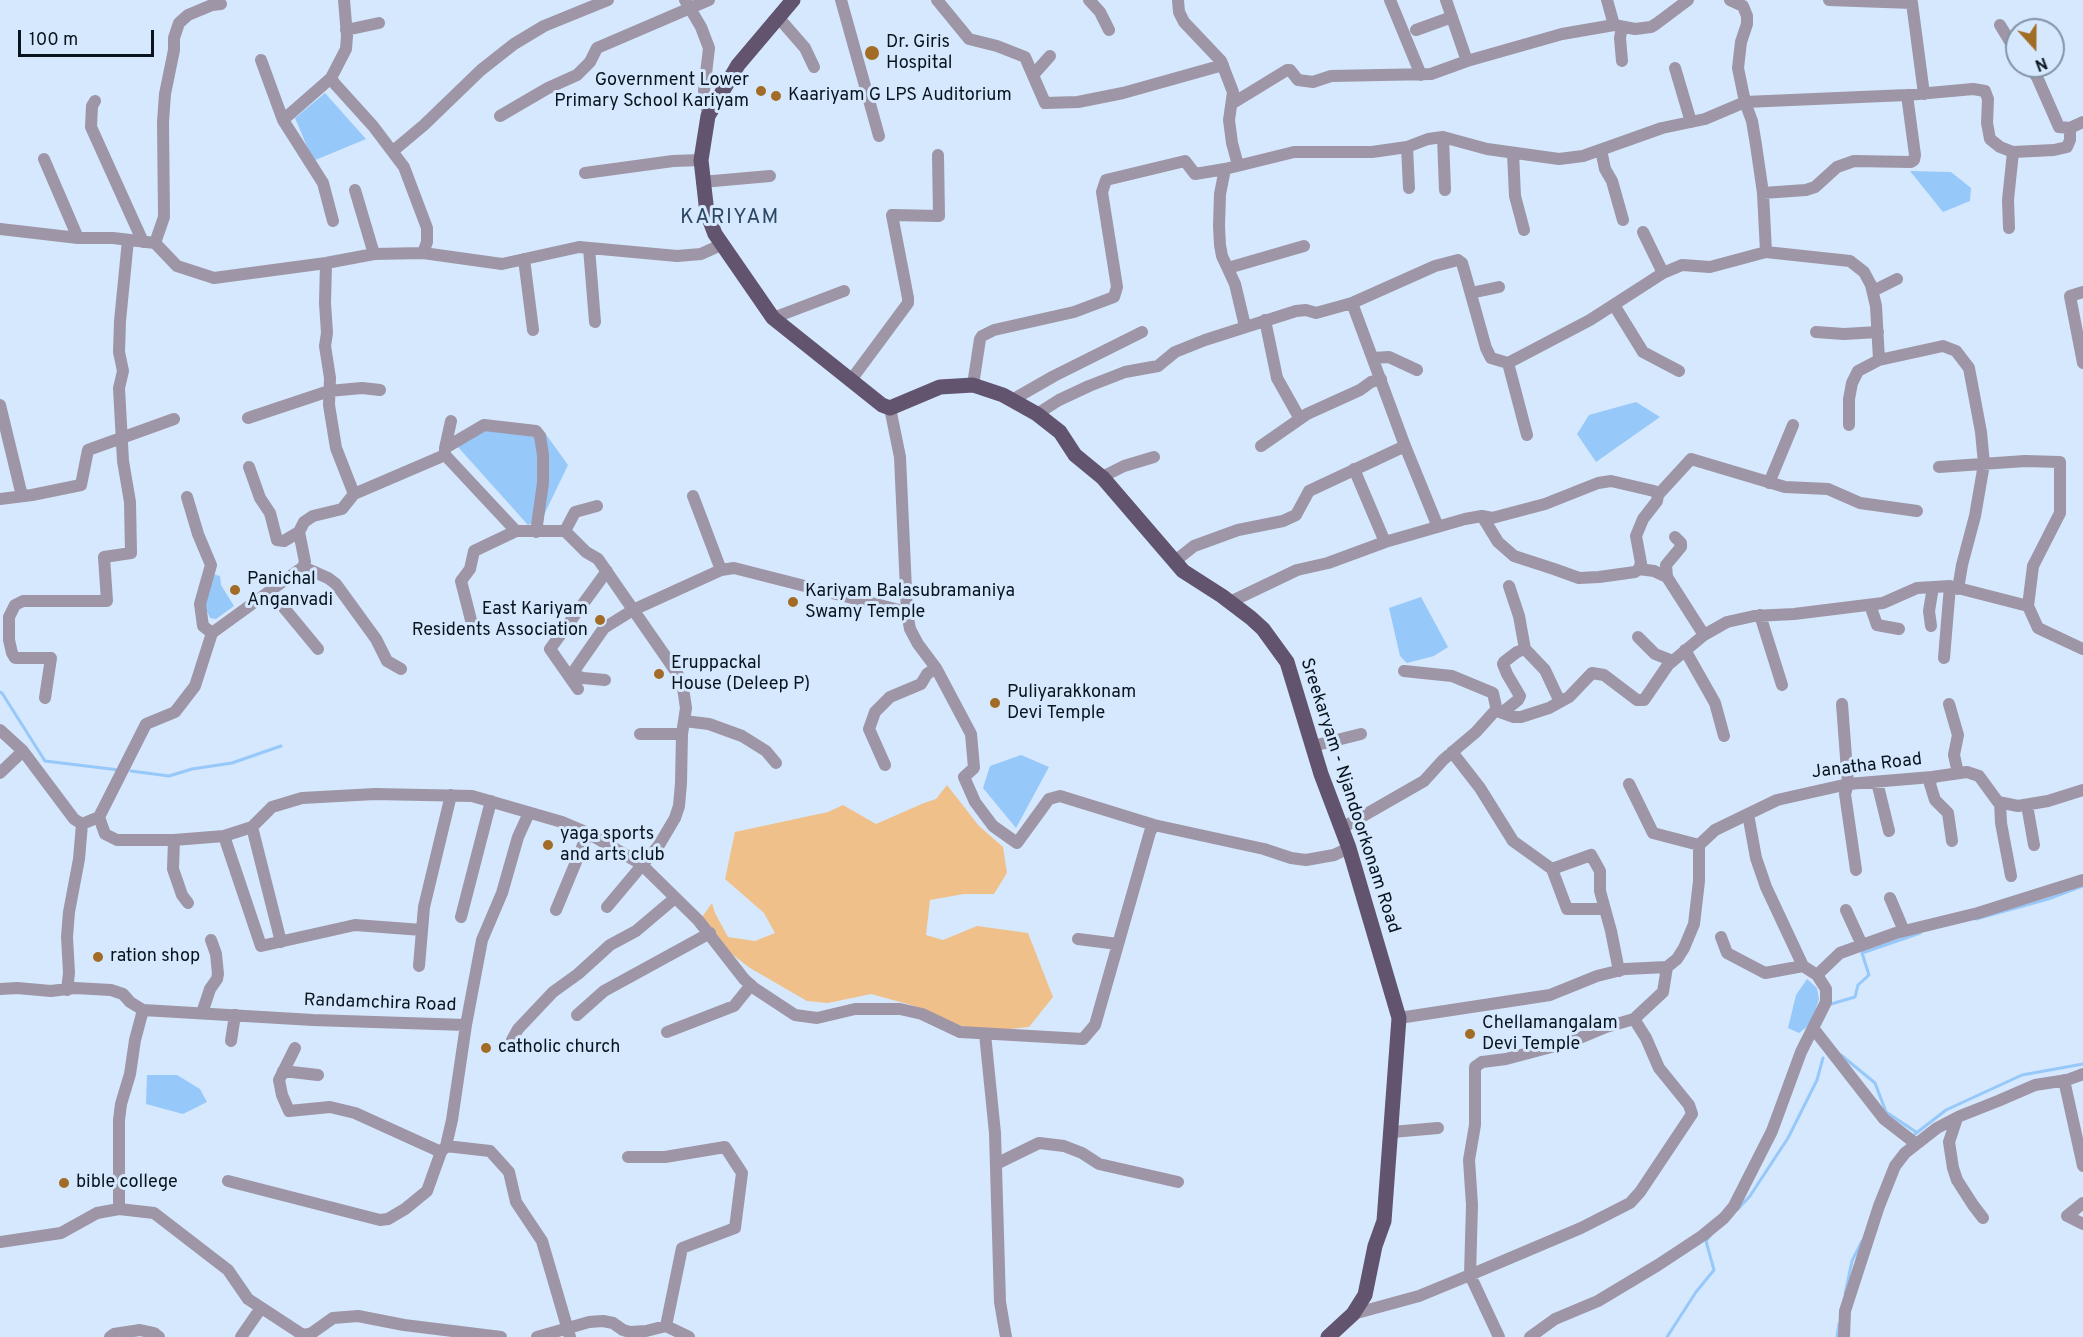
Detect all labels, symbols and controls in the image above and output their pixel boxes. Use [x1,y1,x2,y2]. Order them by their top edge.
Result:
scale bar [21,18,158,56]
north arrow [2005,18,2065,78]
text: 100 m [29,29,78,52]
place label: Dr. Giris Hospital [886,32,952,74]
marker: Dr. Giris Hospital [863,44,881,62]
text: N [2032,52,2050,74]
place label: Government Lower Primary School Kariyam [554,70,749,112]
marker: Government Lower Primary School Kariyam [754,84,768,98]
place label: Kaariyam G LPS Auditorium [788,85,1012,107]
marker: Kaariyam G LPS Auditorium [769,89,783,103]
district label: KARIYAM [680,206,780,232]
place label: Panichal Anganvadi [247,569,333,612]
place label: Kariyam Balasubramaniya Swamy Temple [805,581,1015,624]
marker: Panichal Anganvadi [228,583,242,597]
marker: Kariyam Balasubramaniya Swamy Temple [786,595,800,609]
place label: East Kariyam Residents Association [412,599,588,642]
marker: East Kariyam Residents Association [593,613,607,627]
place label: Eruppackal House (Deleep P) [671,653,810,696]
street label: Sreekaryam - Njandoorkonam Road [1294,656,1404,936]
marker: Eruppackal House (Deleep P) [652,667,666,681]
place label: Puliyarakkonam Devi Temple [1007,682,1136,724]
marker: Puliyarakkonam Devi Temple [988,696,1002,710]
street label: Janatha Road [1811,750,1923,784]
place label: yaga sports and arts club [560,824,665,866]
marker: yaga sports and arts club [541,838,555,852]
place label: ration shop [110,946,200,968]
marker: ration shop [91,950,105,964]
street label: Randamchira Road [303,991,457,1017]
place label: Chellamangalam Devi Temple [1482,1013,1618,1056]
marker: Chellamangalam Devi Temple [1463,1027,1477,1041]
place label: catholic church [498,1037,621,1059]
marker: catholic church [479,1041,493,1055]
place label: bible college [76,1172,178,1194]
marker: bible college [57,1176,71,1190]

